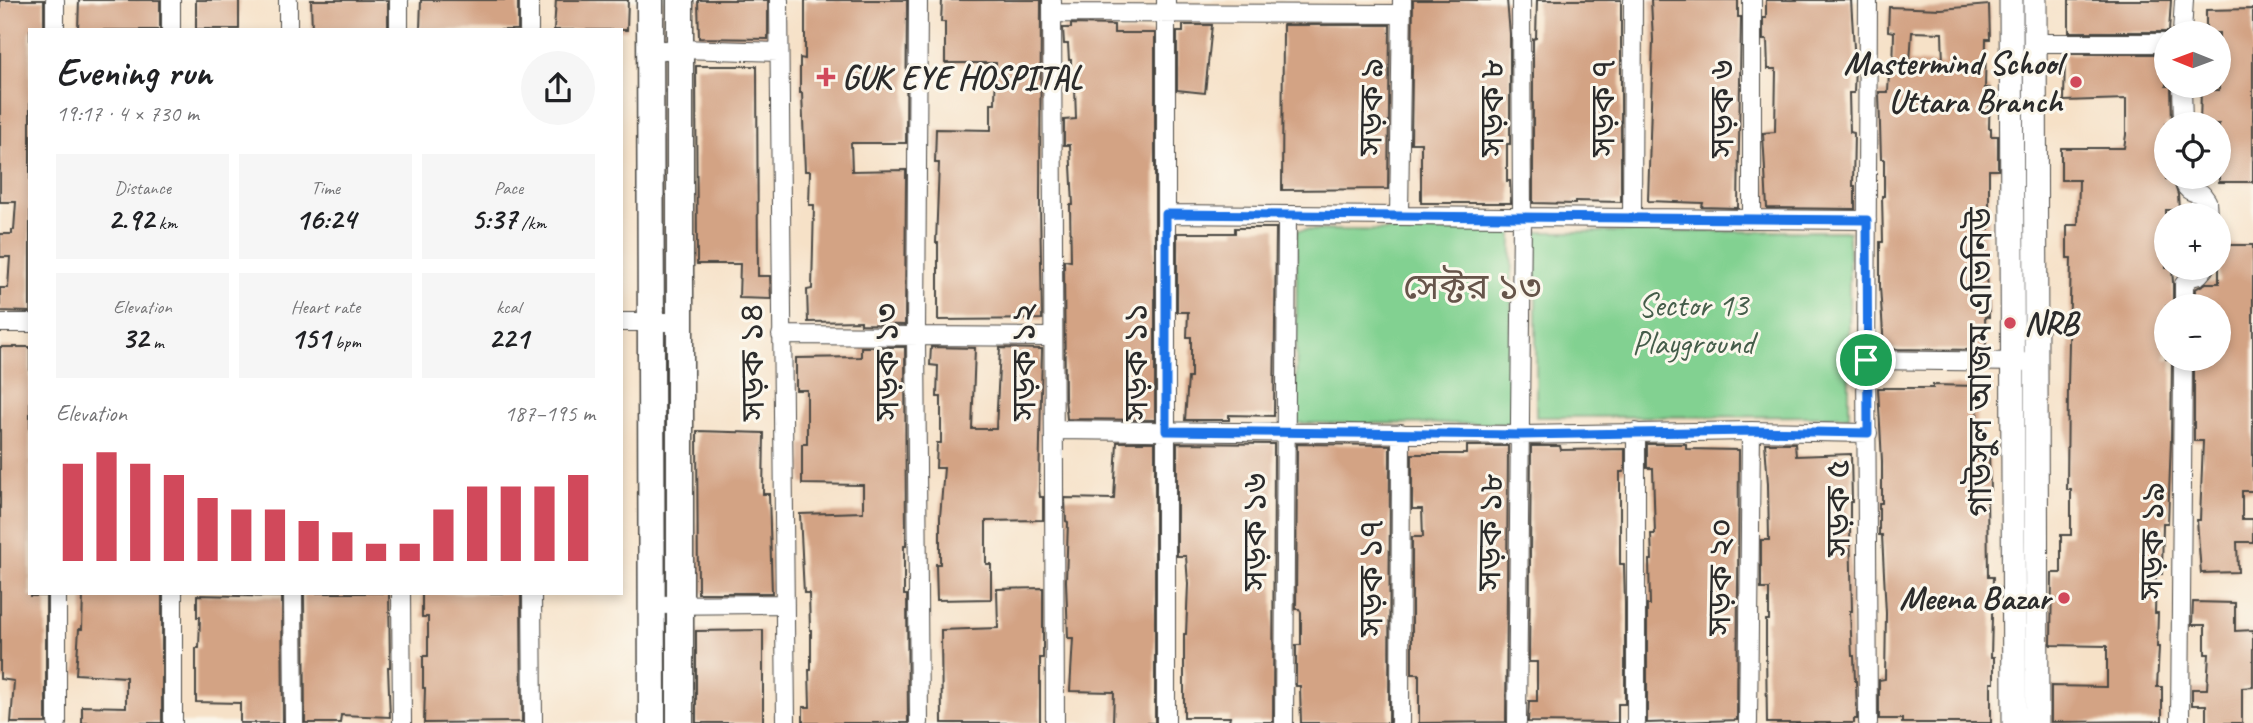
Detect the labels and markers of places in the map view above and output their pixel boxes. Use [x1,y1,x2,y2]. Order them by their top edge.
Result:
place label: Mastermind School Uttara Branch [1843,42,2068,122]
place label: GUK EYE HOSPITAL [842,56,1083,98]
marker: GUK EYE HOSPITAL [816,67,836,87]
marker: Mastermind School Uttara Branch [2068,74,2084,90]
place label: NRB [2024,302,2081,344]
marker: NRB [2002,315,2018,331]
pin [1836,330,1896,390]
place label: Meena Bazar [1899,577,2053,619]
marker: Meena Bazar [2056,590,2072,606]

